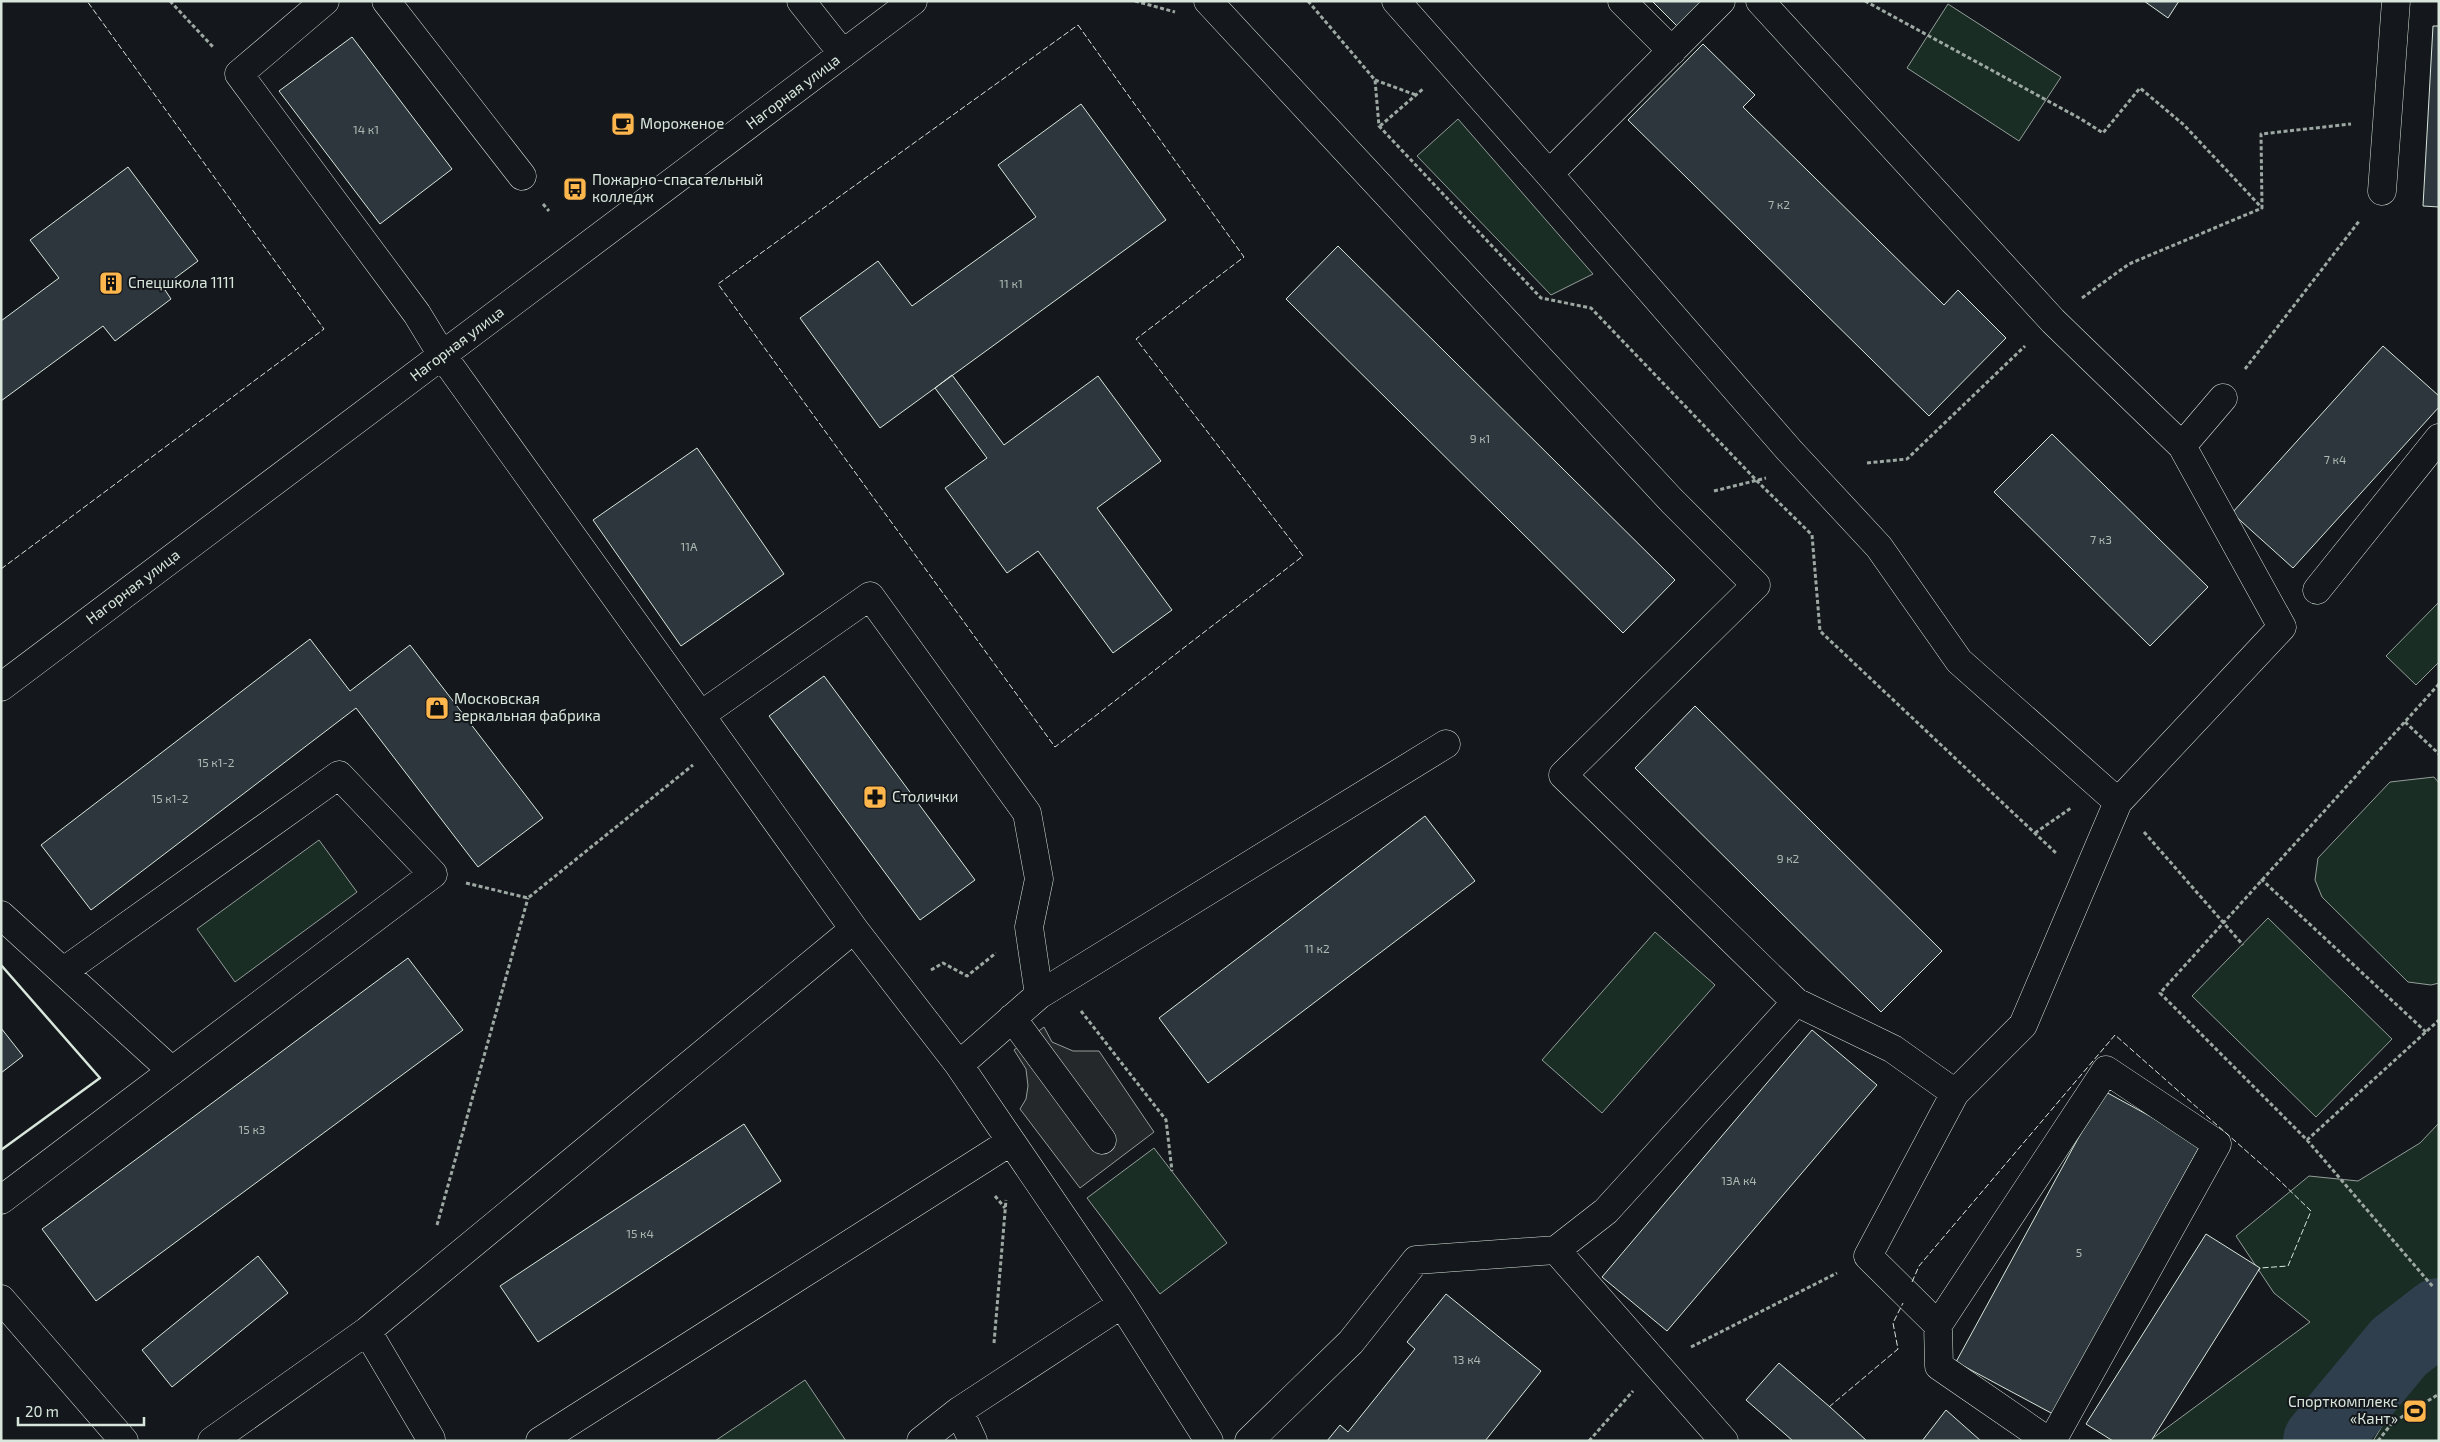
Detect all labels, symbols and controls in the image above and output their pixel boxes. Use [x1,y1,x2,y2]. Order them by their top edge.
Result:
street label: Нагорная улица [742,50,843,133]
cafe icon: Мороженое [610,111,636,137]
place label: Мороженое [640,114,724,132]
house number: 14 к1 [353,122,379,136]
place label: Пожарно-спасательный колледж [592,170,763,205]
bus stop icon: Пожарно-спасательный колледж [562,176,588,202]
house number: 7 к2 [1768,197,1790,211]
building icon: Спецшкола 1111 [98,270,124,296]
place label: Спецшкола 1111 [128,273,235,291]
house number: 11 к1 [999,276,1023,290]
street label: Нагорная улица [406,302,507,385]
house number: 9 к1 [1470,431,1490,445]
house number: 7 к4 [2324,452,2346,466]
house number: 7 к3 [2090,532,2112,546]
house number: 11А [680,539,698,553]
street label: Нагорная улица [82,545,183,628]
place label: Московская зеркальная фабрика [454,689,601,724]
shop icon: Московская зеркальная фабрика [424,695,450,721]
house number: 15 к1-2 [197,755,235,769]
pharmacy icon: Столички [862,784,888,810]
place label: Столички [892,787,958,805]
house number: 15 к1-2 [151,791,189,805]
house number: 9 к2 [1777,851,1800,865]
house number: 11 к2 [1304,941,1330,955]
house number: 15 к3 [239,1122,266,1136]
house number: 13А к4 [1721,1173,1757,1187]
house number: 15 к4 [626,1226,654,1240]
house number: 5 [2076,1245,2082,1259]
house number: 13 к4 [1453,1352,1481,1366]
place label: Спорткомплекс «Кант» [2288,1392,2398,1427]
scale bar [18,1394,144,1426]
sports icon: Спорткомплекс «Кант» [2402,1398,2428,1424]
text: 20 m [25,1402,59,1420]

